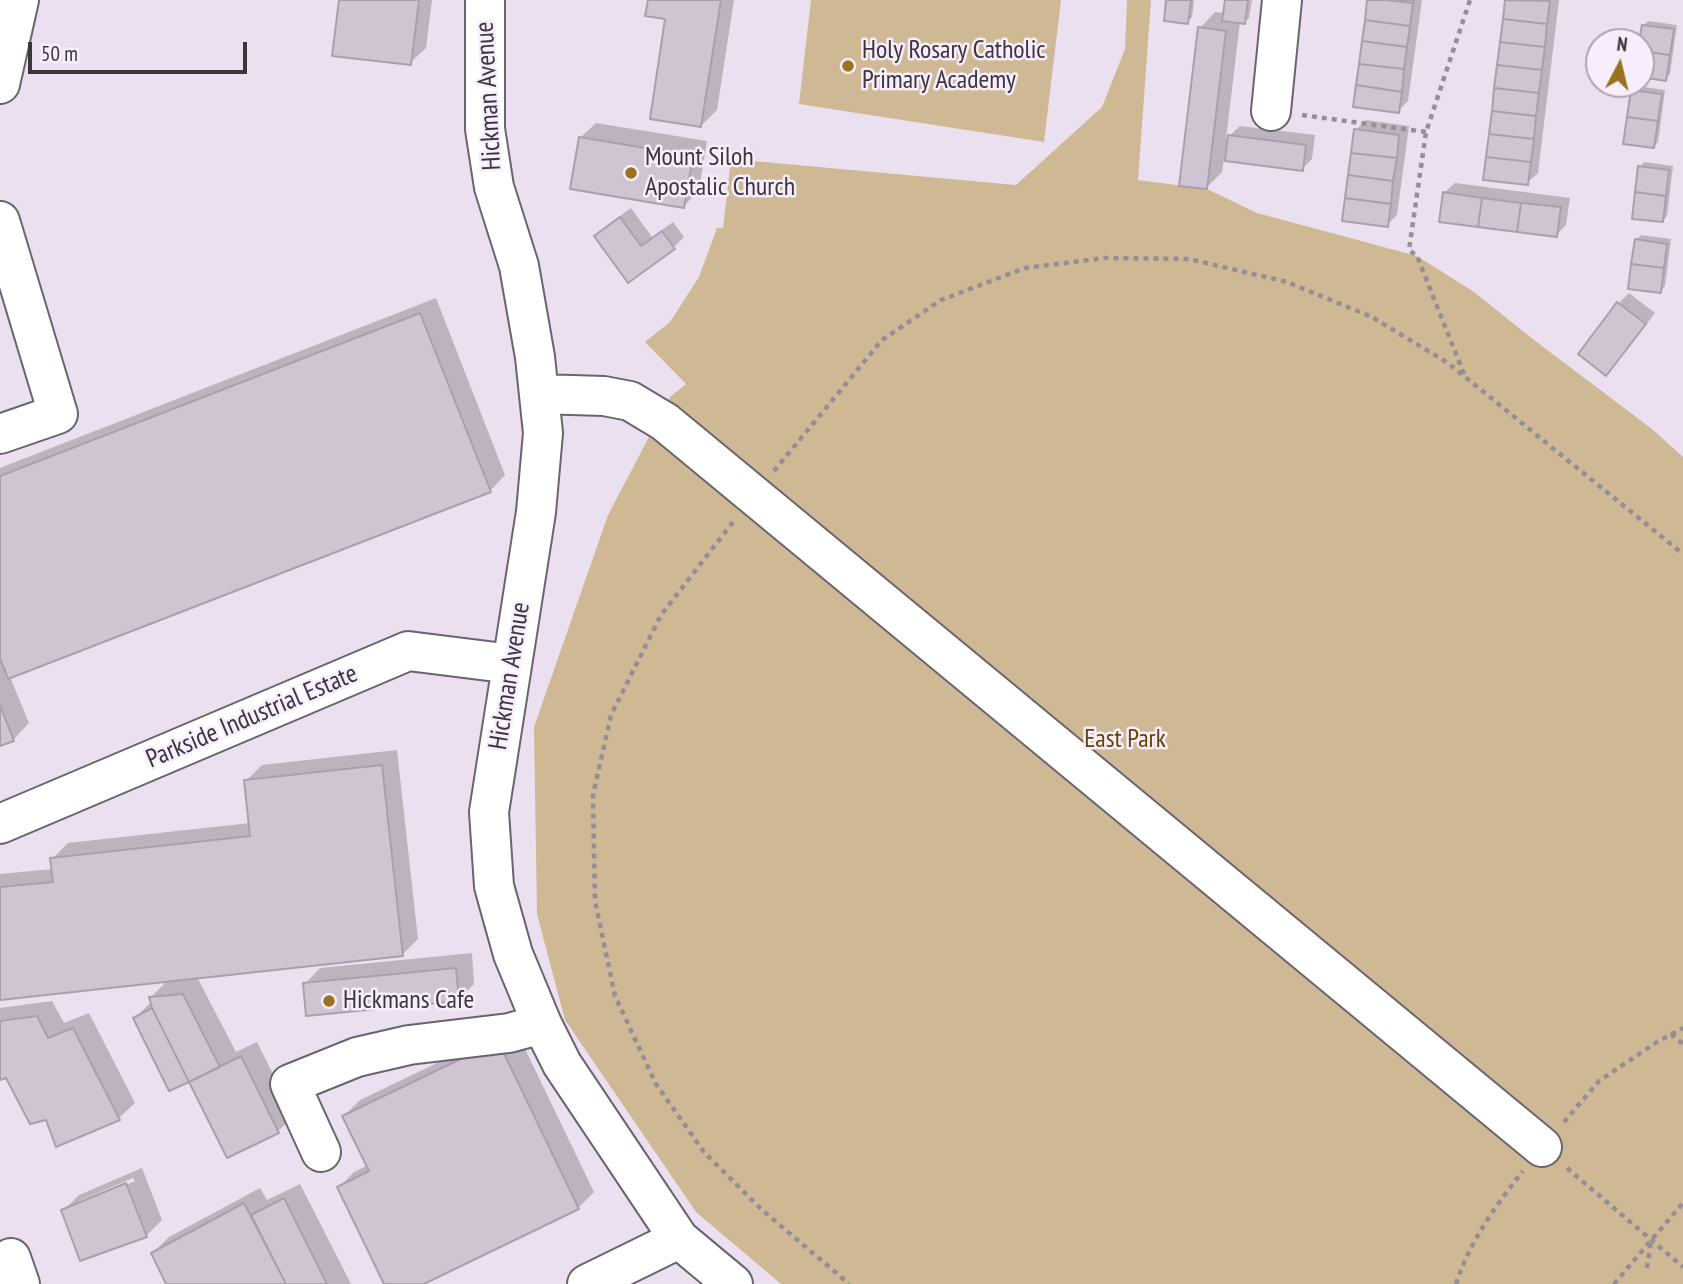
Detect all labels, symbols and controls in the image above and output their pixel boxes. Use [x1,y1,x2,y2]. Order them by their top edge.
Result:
street label: Hickman Avenue [470,21,508,171]
scale bar [32,28,250,72]
north arrow [1585,28,1655,98]
text: N [1616,32,1629,57]
place label: Holy Rosary Catholic Primary Academy [862,35,1046,96]
text: 50 m [41,40,78,67]
marker: Holy Rosary Catholic Primary Academy [840,58,856,74]
place label: Mount Siloh Apostalic Church [645,142,795,204]
marker: Mount Siloh Apostalic Church [623,165,639,181]
street label: Hickman Avenue [483,600,537,752]
street label: Parkside Industrial Estate [142,658,362,776]
park label: East Park [1084,724,1166,756]
place label: Hickmans Cafe [343,985,474,1017]
marker: Hickmans Cafe [321,993,337,1009]

